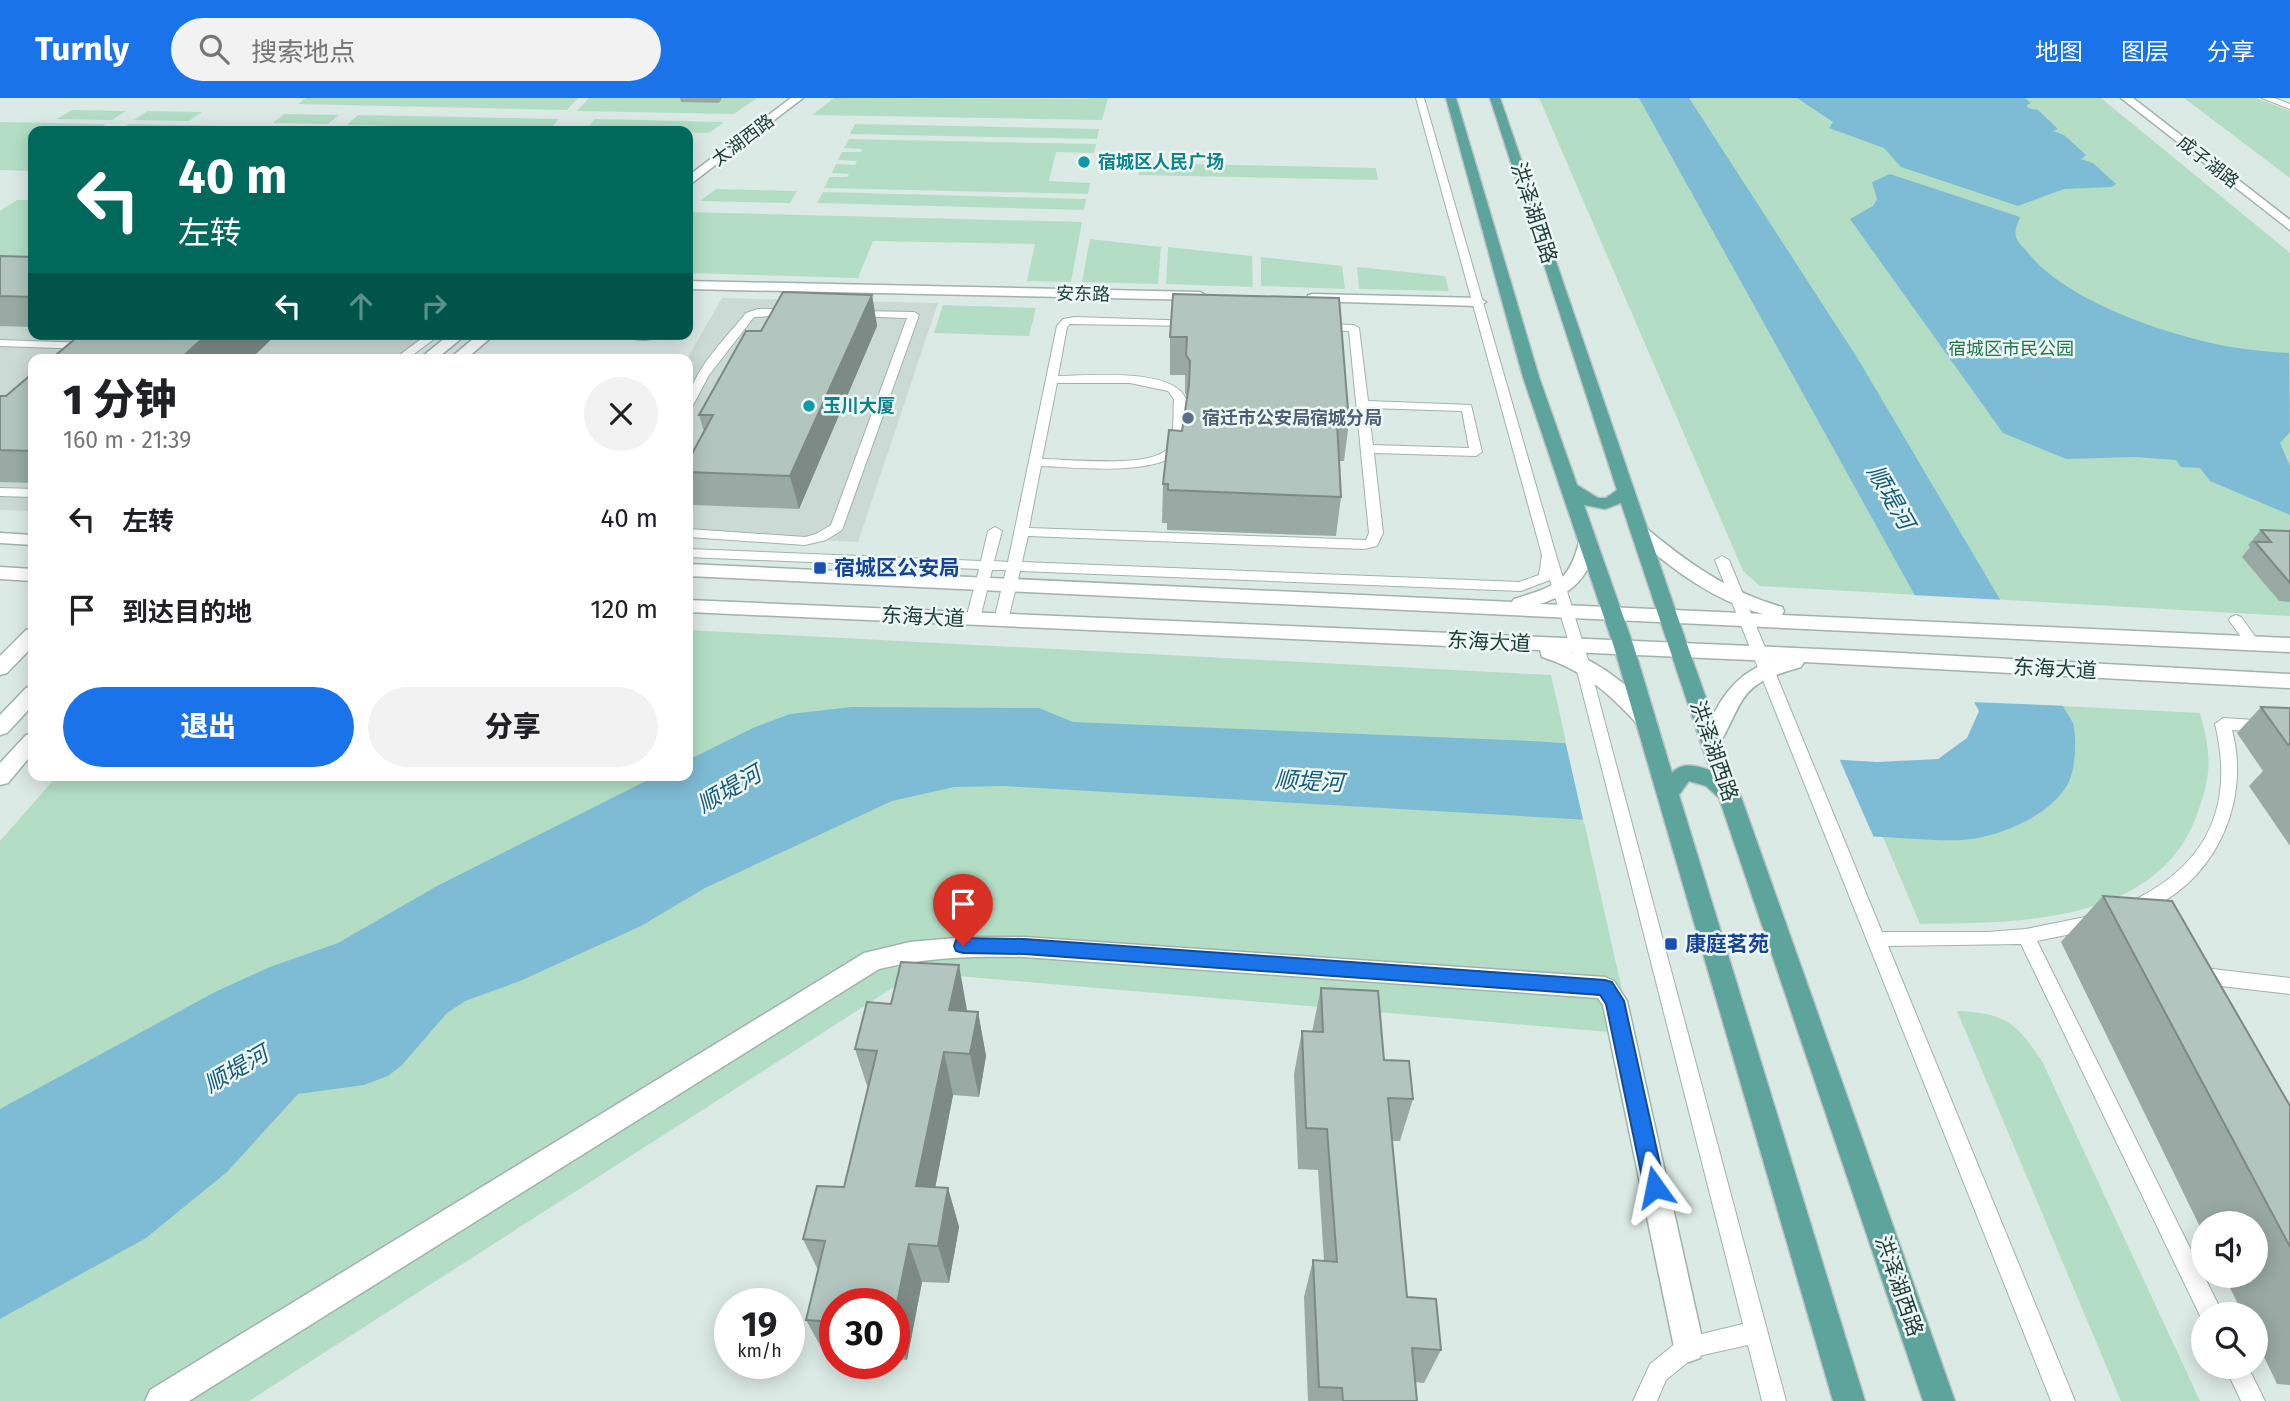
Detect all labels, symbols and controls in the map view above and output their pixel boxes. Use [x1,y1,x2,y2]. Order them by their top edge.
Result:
search box [171,18,661,81]
text: Turnly [35,29,129,69]
icon: search [195,30,233,68]
text: 搜索地点 [251,37,355,68]
text: 地图 [2035,38,2083,66]
text: 图层 [2121,38,2169,66]
text: 分享 [2207,38,2255,66]
street label: 太湖西路 [708,110,778,170]
street label: 成子湖路 [2173,131,2243,193]
text: 40 m [178,147,287,206]
place label: 宿城区人民广场 [1098,151,1224,173]
icon: left [63,154,154,245]
marker: 宿城区人民广场 [1076,154,1092,170]
street label: 洪泽湖西路 [1505,159,1563,267]
text: 左转 [178,214,242,252]
street label: 安东路 [1056,283,1110,305]
icon: left [269,287,307,325]
icon: ahead [342,287,380,325]
icon: right [415,287,453,325]
park label: 宿城区市民公园 [1948,338,2074,360]
text: 1 分钟 [63,375,176,425]
button: close [584,377,658,451]
place label: 玉川大厦 [823,395,895,417]
marker: 玉川大厦 [801,398,817,414]
place label: 宿迁市公安局宿城分局 [1202,407,1382,429]
marker: 宿迁市公安局宿城分局 [1180,410,1196,426]
text: 160 m · 21:39 [63,426,191,454]
water label: 顺堤河 [1862,460,1922,537]
icon: left [63,500,101,538]
text: 40 m [600,503,658,534]
text: 左转 [122,506,174,537]
place label: 宿城区公安局 [834,555,960,581]
marker: 宿城区公安局 [812,560,828,576]
icon: arrive [63,591,101,629]
text: 120 m [590,594,658,625]
text: 到达目的地 [122,597,252,628]
street label: 东海大道 [880,602,966,632]
street label: 东海大道 [1446,627,1532,657]
street label: 东海大道 [2012,654,2098,684]
button: 退出 [63,687,354,767]
button: 分享 [368,687,658,767]
street label: 洪泽湖西路 [1685,697,1743,805]
water label: 顺堤河 [692,758,769,818]
water label: 顺堤河 [1274,765,1348,797]
pin [933,874,993,946]
icon: arrive [944,885,982,923]
place label: 康庭茗苑 [1685,931,1769,957]
marker: 康庭茗苑 [1663,936,1679,952]
water label: 顺堤河 [199,1038,276,1098]
position arrow [1618,1150,1692,1224]
map controls [2191,1211,2268,1379]
button: sound [2191,1211,2268,1288]
street label: 洪泽湖西路 [1870,1232,1928,1340]
speed limit sign: 30 [819,1288,910,1379]
button: search [2191,1302,2268,1379]
text: 19 [742,1303,777,1345]
text: km/h [737,1340,782,1362]

